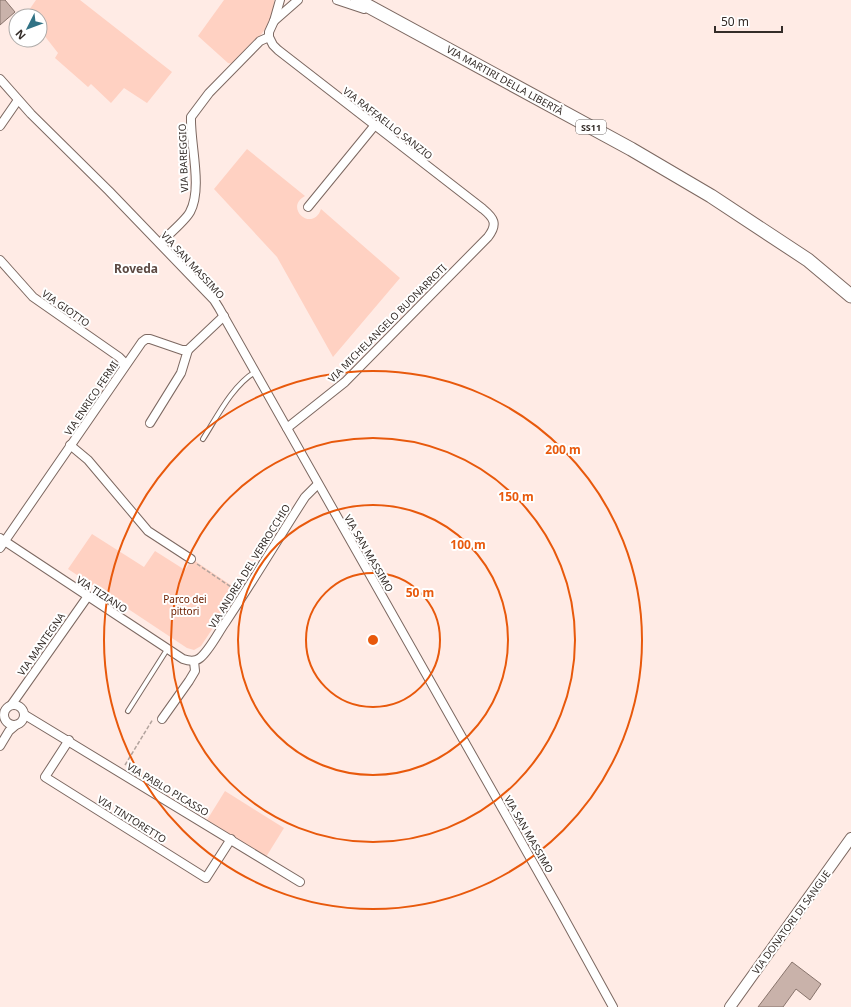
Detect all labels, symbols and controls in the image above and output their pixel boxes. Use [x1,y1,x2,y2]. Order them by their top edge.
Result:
north arrow [8,8,48,48]
scale bar [715,8,782,34]
text: 50 m [721,13,749,30]
text: N [12,27,29,43]
street label: VIA MARTIRI DELLA LIBERTÀ [444,42,567,118]
street label: VIA RAFFAELLO SANZIO [340,84,436,163]
road number: SS11 [576,120,606,134]
street label: VIA BAREGGIO [175,123,191,193]
street label: VIA SAN MASSIMO [158,228,228,302]
district label: Roveda [114,260,158,277]
street label: VIA MICHELANGELO BUONARROTI [325,261,449,385]
street label: VIA GIOTTO [39,286,93,330]
street label: VIA ENRICO FERMI [61,358,121,438]
text: 200 m [545,441,581,458]
text: 150 m [498,488,534,505]
street label: VIA ANDREA DEL VERROCCHIO [205,501,293,631]
street label: VIA SAN MASSIMO [341,512,397,594]
text: 100 m [450,536,486,553]
street label: VIA TIZIANO [74,572,130,616]
text: 50 m [406,584,434,601]
park label: Parco dei pittori [163,592,207,618]
street label: VIA MANTEGNA [14,609,68,678]
centre of rings [366,633,380,647]
street label: VIA PABLO PICASSO [124,759,212,819]
street label: VIA TINTORETTO [95,792,169,846]
street label: VIA SAN MASSIMO [501,793,557,875]
street label: VIA DONATORI DI SANGUE [749,867,833,977]

